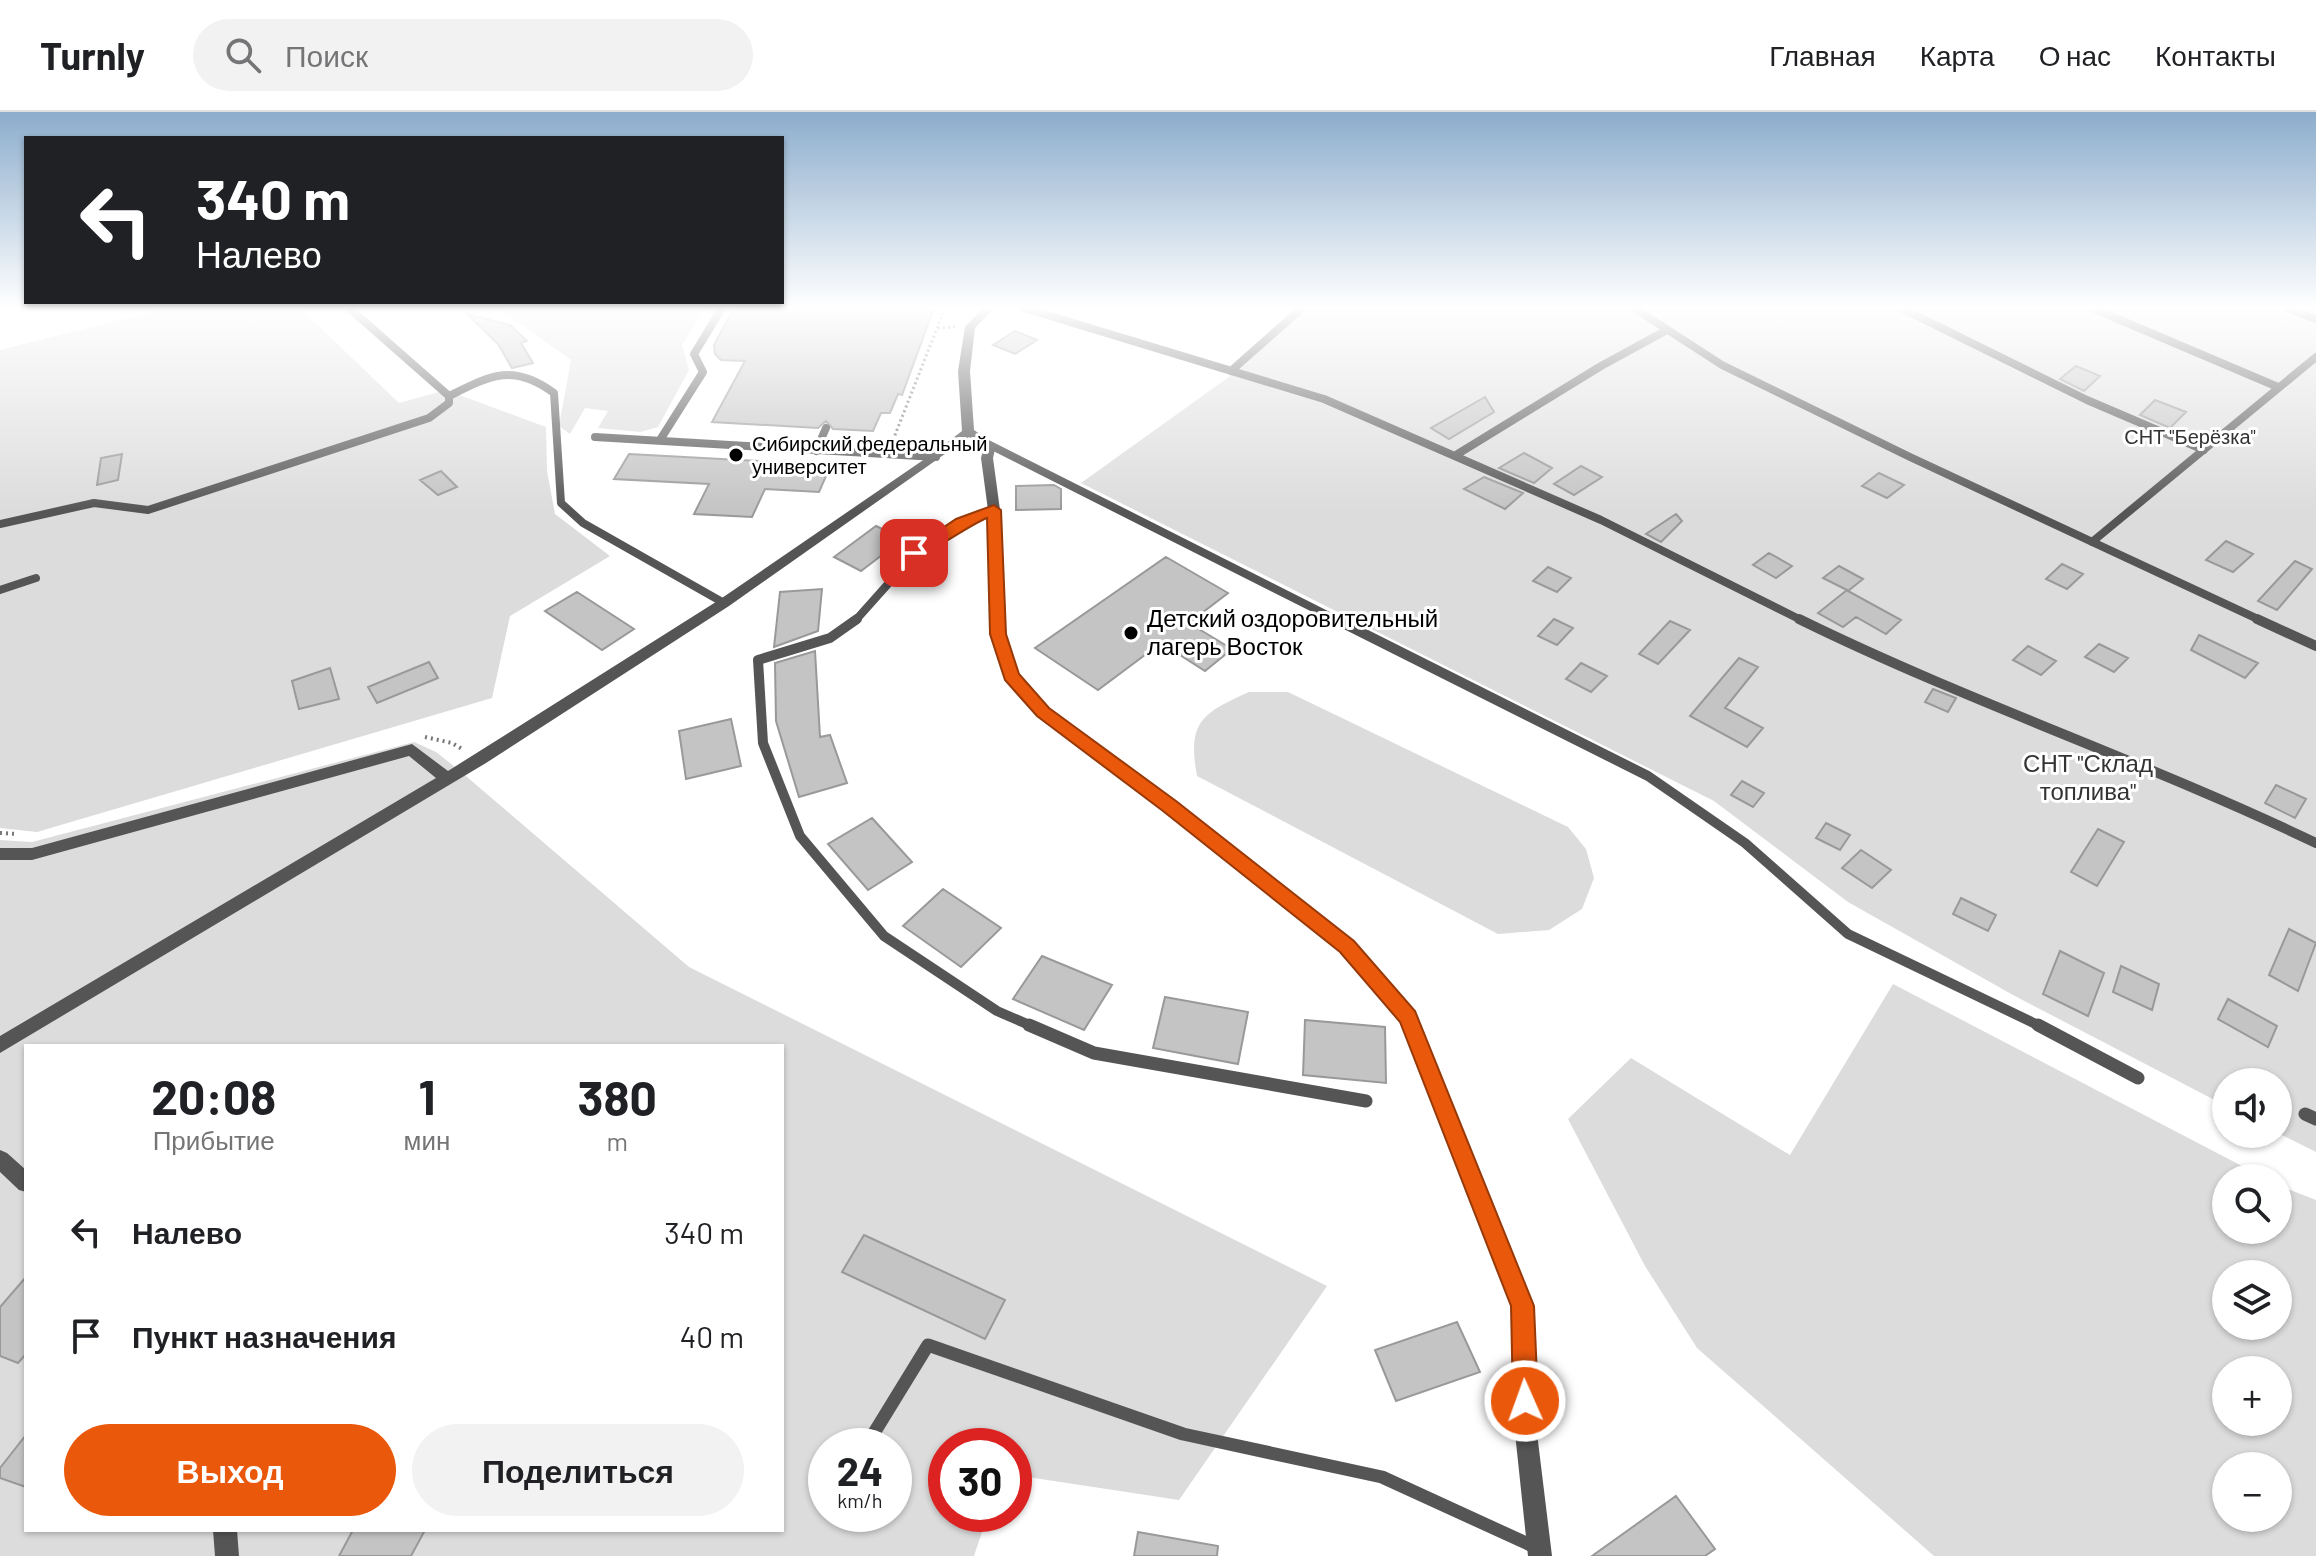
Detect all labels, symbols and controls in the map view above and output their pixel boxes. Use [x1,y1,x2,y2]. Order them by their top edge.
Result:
search box [193,19,753,91]
text: Turnly [40,32,145,78]
icon: search [221,33,265,77]
text: Поиск [285,37,368,73]
text: Главная [1769,38,1876,72]
text: Карта [1920,38,1995,72]
text: О нас [2039,38,2111,72]
text: Контакты [2155,38,2276,72]
text: 340 m [196,164,350,231]
icon: left [64,168,168,272]
text: Налево [196,232,322,275]
park label: СНТ "Берёзка" [2124,424,2256,448]
place label: Сибирский федеральный университет [752,431,987,478]
marker: Сибирский федеральный университет [727,446,745,464]
pin [880,519,948,587]
icon: arrive [892,531,936,575]
place label: Детский оздоровительный лагерь Восток [1147,603,1438,660]
marker: Детский оздоровительный лагерь Восток [1122,624,1140,642]
park label: СНТ "Склад топлива" [2023,748,2153,805]
text: 20:08 [151,1067,276,1125]
text: 1 [418,1067,435,1125]
text: 380 [578,1068,657,1126]
map controls [2212,1068,2292,1532]
button: sound [2212,1068,2292,1148]
text: Прибытие [153,1124,275,1155]
text: мин [404,1124,450,1155]
text: m [606,1125,628,1156]
button: search [2212,1164,2292,1244]
icon: left [64,1210,108,1254]
text: Налево [132,1214,242,1250]
text: 340 m [664,1214,744,1250]
button: layers [2212,1260,2292,1340]
icon: arrive [64,1314,108,1358]
text: Пункт назначения [132,1318,396,1354]
text: 40 m [680,1318,744,1354]
button: + [2212,1356,2292,1436]
position arrow [1483,1359,1567,1443]
button: Выход [64,1424,396,1516]
button: Поделиться [412,1424,744,1516]
speed limit sign: 30 [928,1428,1032,1532]
text: 24 [837,1446,883,1494]
button: − [2212,1452,2292,1532]
text: km/h [837,1488,883,1512]

